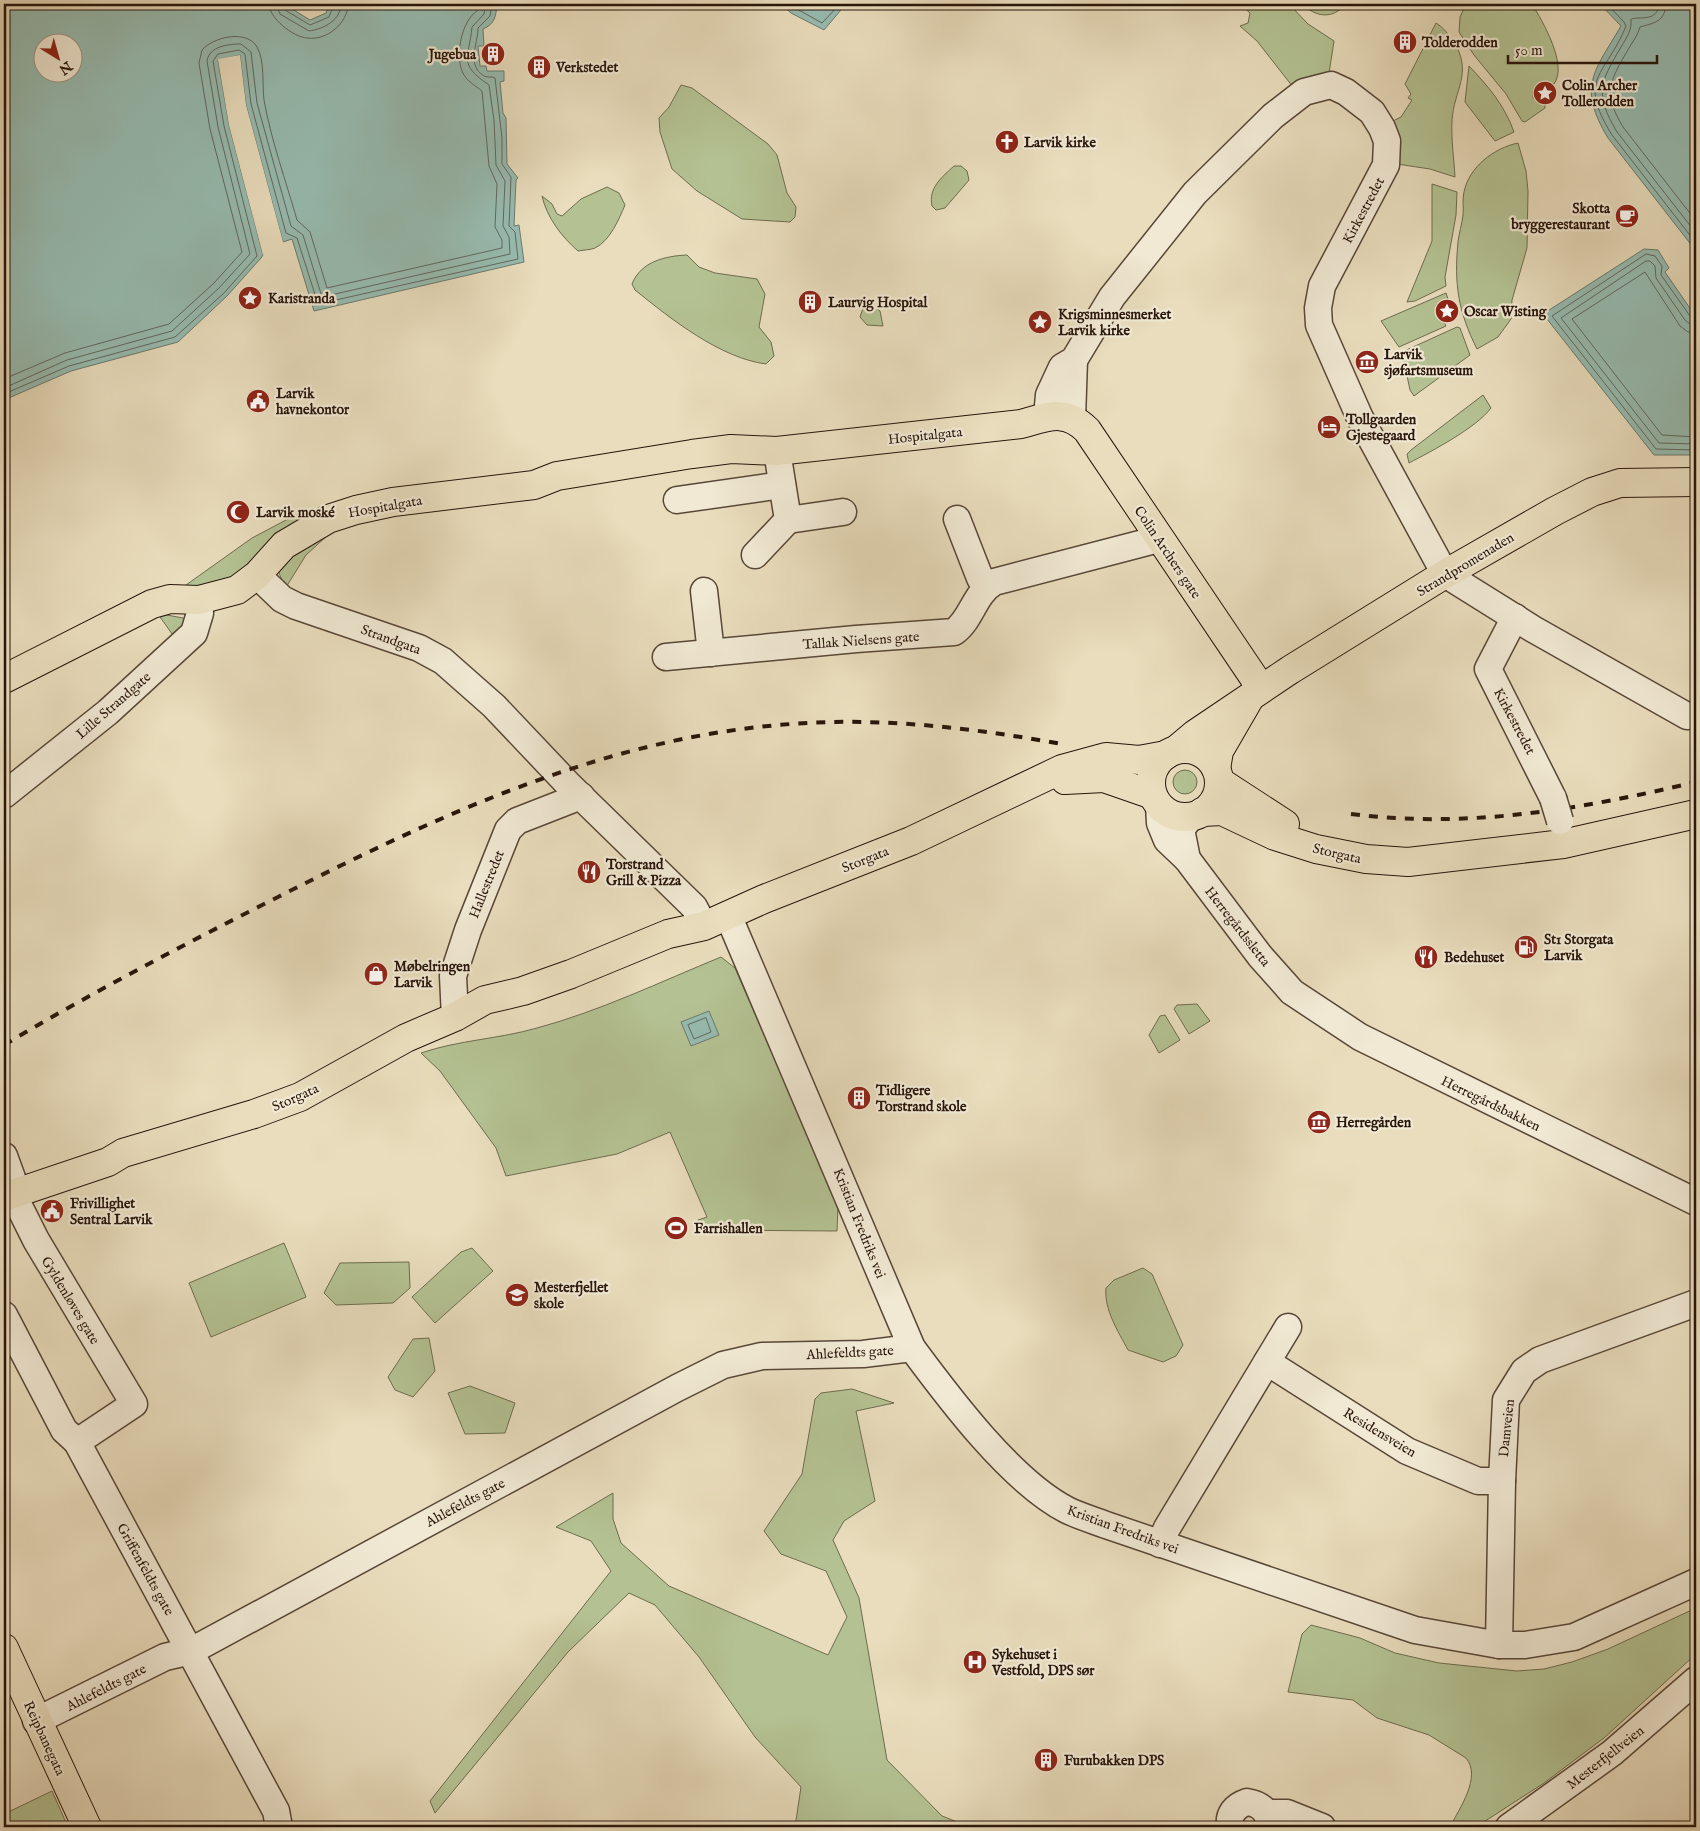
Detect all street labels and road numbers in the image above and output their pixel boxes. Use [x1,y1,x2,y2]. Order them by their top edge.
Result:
street label: Kirkestredet [1339,174,1389,247]
street label: Hospitalgata [887,423,964,449]
street label: Hospitalgata [347,491,424,522]
street label: Colin Archers gate [1130,503,1205,603]
street label: Strandpromenaden [1414,528,1518,601]
street label: Strandgata [358,621,424,659]
street label: Tallak Nielsens gate [802,628,921,654]
street label: Lille Strandgate [72,668,155,743]
street label: Kirkestredet [1489,685,1539,758]
street label: Storgata [1311,840,1364,868]
street label: Storgata [839,842,892,877]
street label: Hallestredet [465,847,509,921]
street label: Herregårdssletta [1200,883,1275,971]
street label: Herregårdsbakken [1438,1072,1544,1136]
street label: Storgata [269,1079,322,1116]
street label: Kristian Fredriks vei [829,1166,890,1281]
street label: Gyldenløves gate [37,1253,104,1348]
street label: Ahlefeldts gate [805,1342,895,1364]
street label: Damveien [1495,1398,1519,1458]
street label: Residensveien [1340,1404,1420,1462]
street label: Ahlefeldts gate [422,1474,509,1532]
street label: Kristian Fredriks vei [1064,1501,1181,1559]
street label: Griffenfeldts gate [112,1520,178,1619]
street label: Ahlefeldts gate [63,1660,150,1716]
street label: Reipbanegata [19,1698,70,1779]
street label: Mesterfjellveien [1563,1722,1648,1794]

